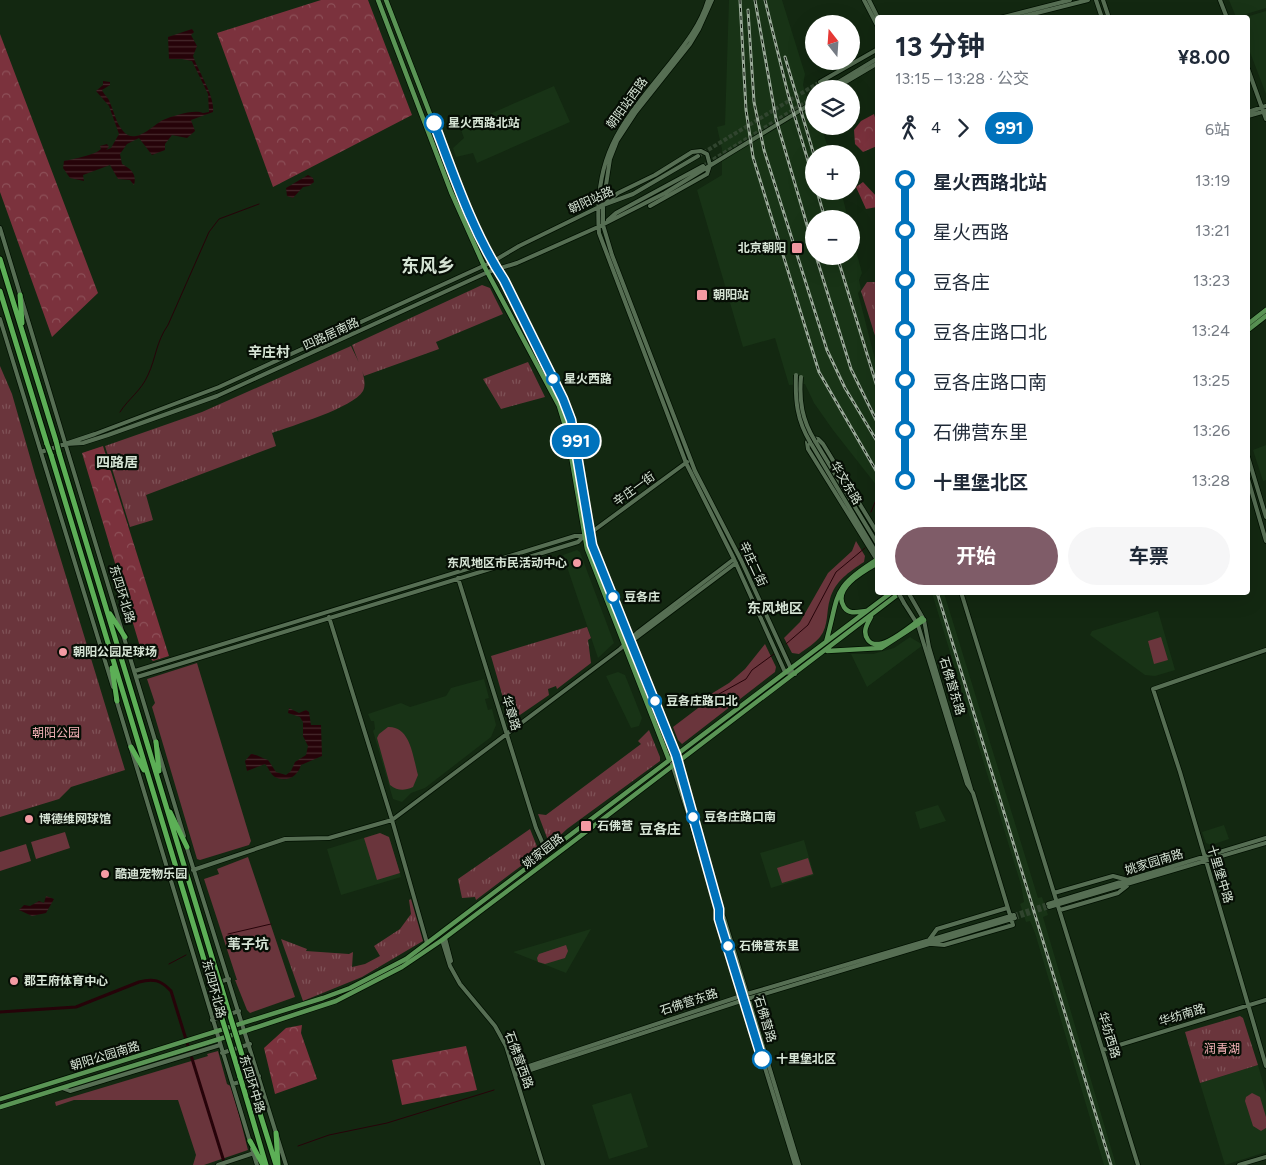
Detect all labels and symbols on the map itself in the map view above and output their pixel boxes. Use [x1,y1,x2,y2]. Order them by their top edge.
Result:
north arrow [805,15,860,70]
street label: 朝阳站西路 [604,75,650,131]
marker: 星火西路北站 [424,113,444,133]
place label: 星火西路北站 [448,116,520,130]
street label: 朝阳站路 [566,184,616,216]
place label: 北京朝阳 [738,241,786,255]
marker: 北京朝阳 [790,241,804,255]
district label: 东风乡 [401,255,455,277]
marker: 朝阳站 [695,288,709,302]
place label: 朝阳站 [713,288,749,302]
street label: 四路居南路 [301,315,361,353]
district label: 辛庄村 [248,344,290,361]
marker: 星火西路 [546,372,560,386]
place label: 星火西路 [564,372,612,386]
line badge: 991 [547,425,605,457]
district label: 四路居 [96,454,138,471]
street label: 华文东路 [828,459,864,507]
street label: 辛庄一街 [610,469,658,509]
street label: 辛庄二街 [737,539,769,589]
place label: 东风地区市民活动中心 [447,556,567,570]
marker: 东风地区市民活动中心 [571,557,583,569]
street label: 东四环北路 [107,563,137,625]
marker: 豆各庄 [606,590,620,604]
place label: 豆各庄 [624,590,660,604]
district label: 东风地区 [747,600,803,617]
place label: 朝阳公园足球场 [73,645,157,659]
marker: 朝阳公园足球场 [57,646,69,658]
street label: 石佛营东路 [937,655,967,717]
street label: 华章路 [499,694,523,732]
marker: 豆各庄路口北 [648,694,662,708]
place label: 豆各庄路口北 [666,694,738,708]
park label: 朝阳公园 [32,726,80,740]
marker: 豆各庄路口南 [686,810,700,824]
place label: 豆各庄路口南 [704,810,776,824]
place label: 博德维网球馆 [39,812,111,826]
marker: 博德维网球馆 [23,813,35,825]
marker: 石佛营 [579,819,593,833]
place label: 石佛营 [597,819,633,833]
district label: 豆各庄 [639,821,681,838]
street label: 姚家园路 [520,831,566,871]
street label: 十里堡中路 [1205,843,1235,905]
street label: 姚家园南路 [1123,847,1185,877]
place label: 酷迪宠物乐园 [115,867,187,881]
marker: 酷迪宠物乐园 [99,868,111,880]
district label: 苇子坑 [227,936,269,953]
marker: 石佛营东里 [721,939,735,953]
place label: 石佛营东里 [739,939,799,953]
street label: 东四环北路 [199,958,229,1020]
place label: 郡王府体育中心 [24,974,108,988]
marker: 郡王府体育中心 [8,975,20,987]
street label: 石佛营东路 [658,986,720,1018]
street label: 石佛营路 [751,994,779,1044]
street label: 华纺南路 [1157,1001,1207,1029]
street label: 华纺西路 [1095,1010,1123,1060]
street label: 石佛营西路 [502,1029,536,1091]
street label: 朝阳公园南路 [69,1039,141,1073]
park label: 润青湖 [1204,1042,1240,1056]
marker: 十里堡北区 [752,1049,772,1069]
place label: 十里堡北区 [776,1052,836,1066]
street label: 东四环中路 [237,1053,267,1115]

